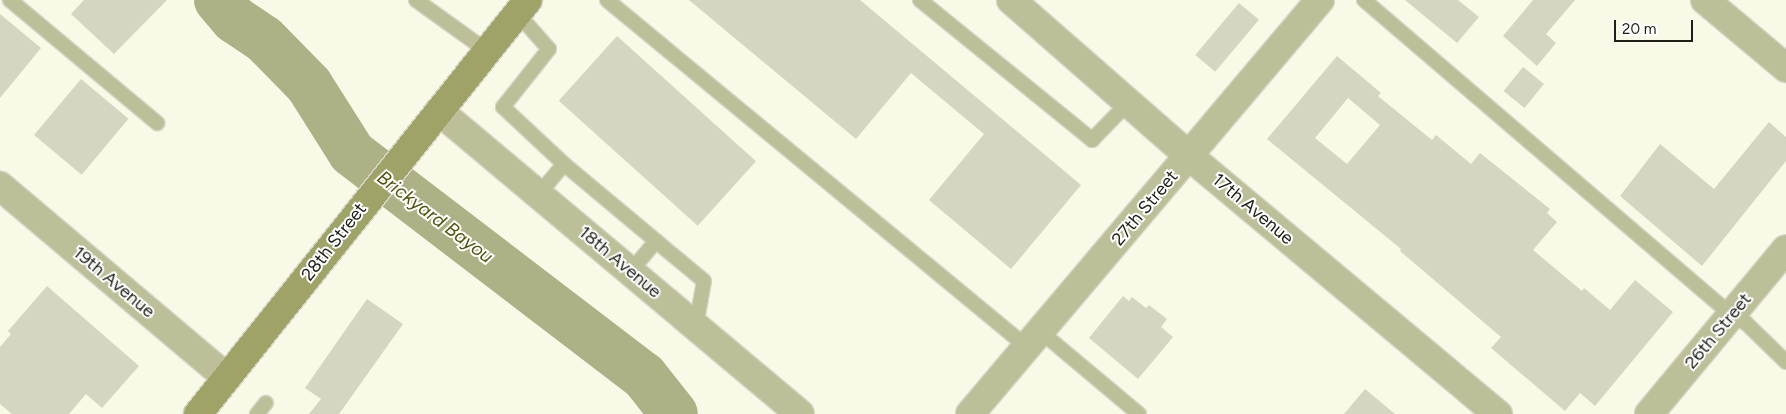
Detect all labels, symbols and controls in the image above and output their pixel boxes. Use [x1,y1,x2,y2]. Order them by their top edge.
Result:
scale bar [1616,10,1695,42]
text: 20 m [1622,20,1656,38]
water label: Brickyard Bayou [372,166,498,268]
street label: 27th Street [1107,166,1183,250]
street label: 17th Avenue [1208,169,1298,249]
street label: 28th Street [297,199,371,285]
street label: 18th Avenue [575,221,665,303]
street label: 19th Avenue [69,242,159,322]
street label: 26th Street [1680,289,1756,373]

